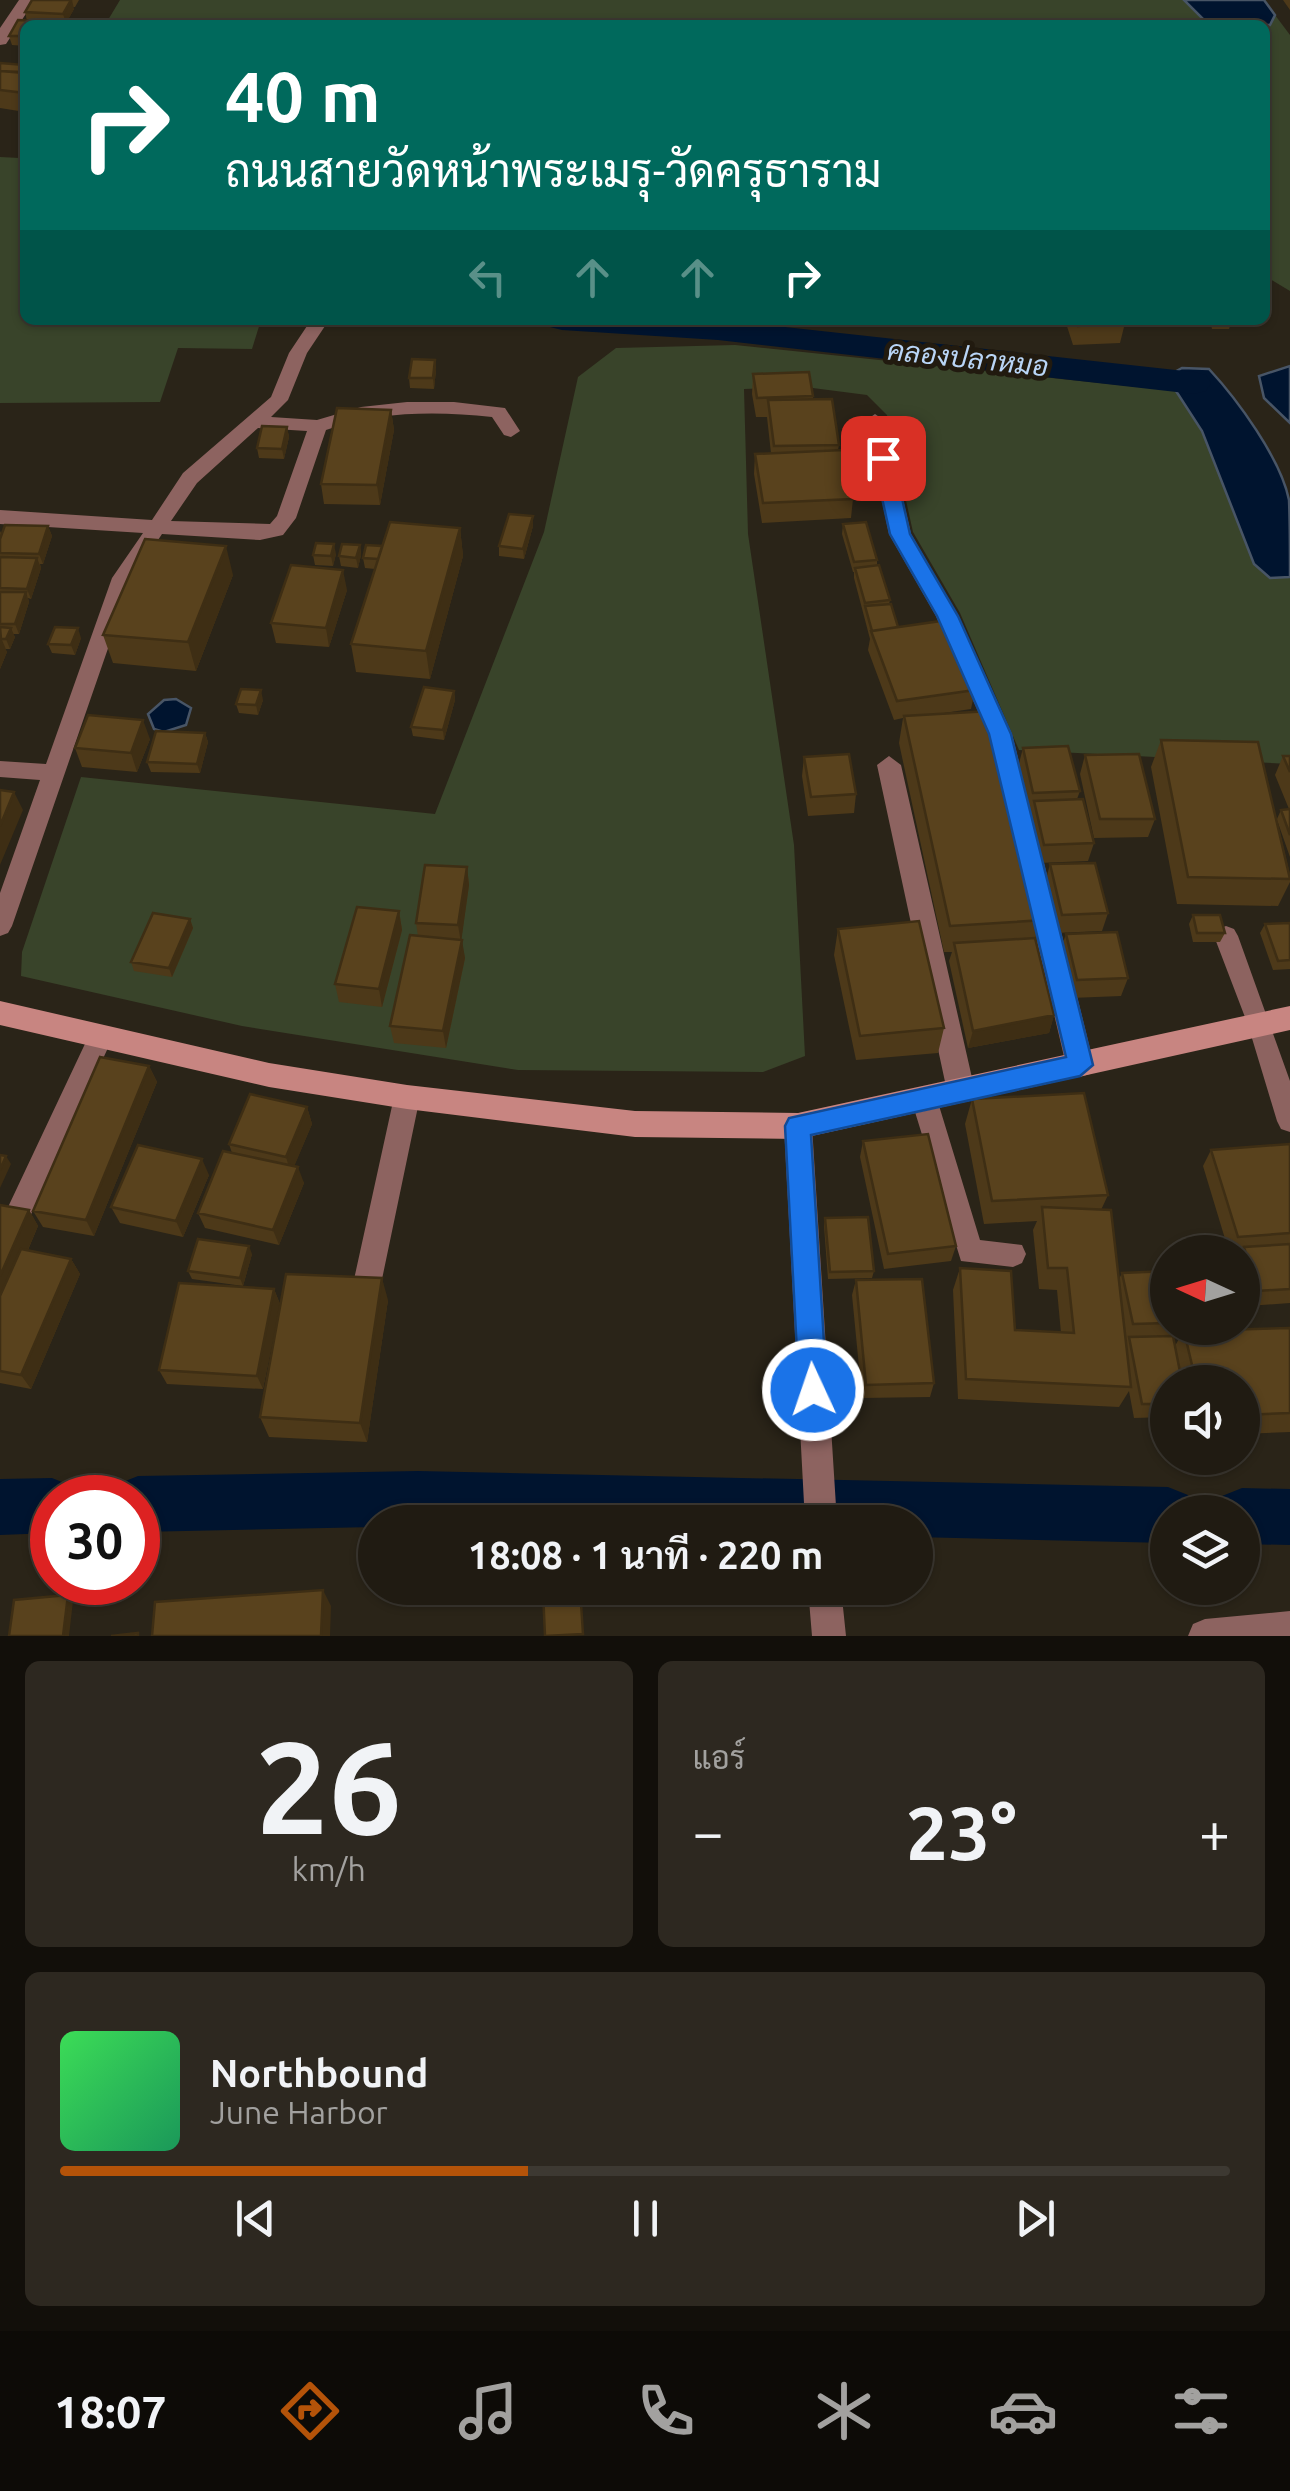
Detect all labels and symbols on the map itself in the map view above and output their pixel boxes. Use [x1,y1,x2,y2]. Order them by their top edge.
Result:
water label: คลองปลาหมอ [886,334,1050,381]
pin [841,416,926,501]
north arrow [1150,1235,1260,1345]
position arrow [761,1338,865,1442]
speed limit sign: 30 [30,1475,160,1605]

